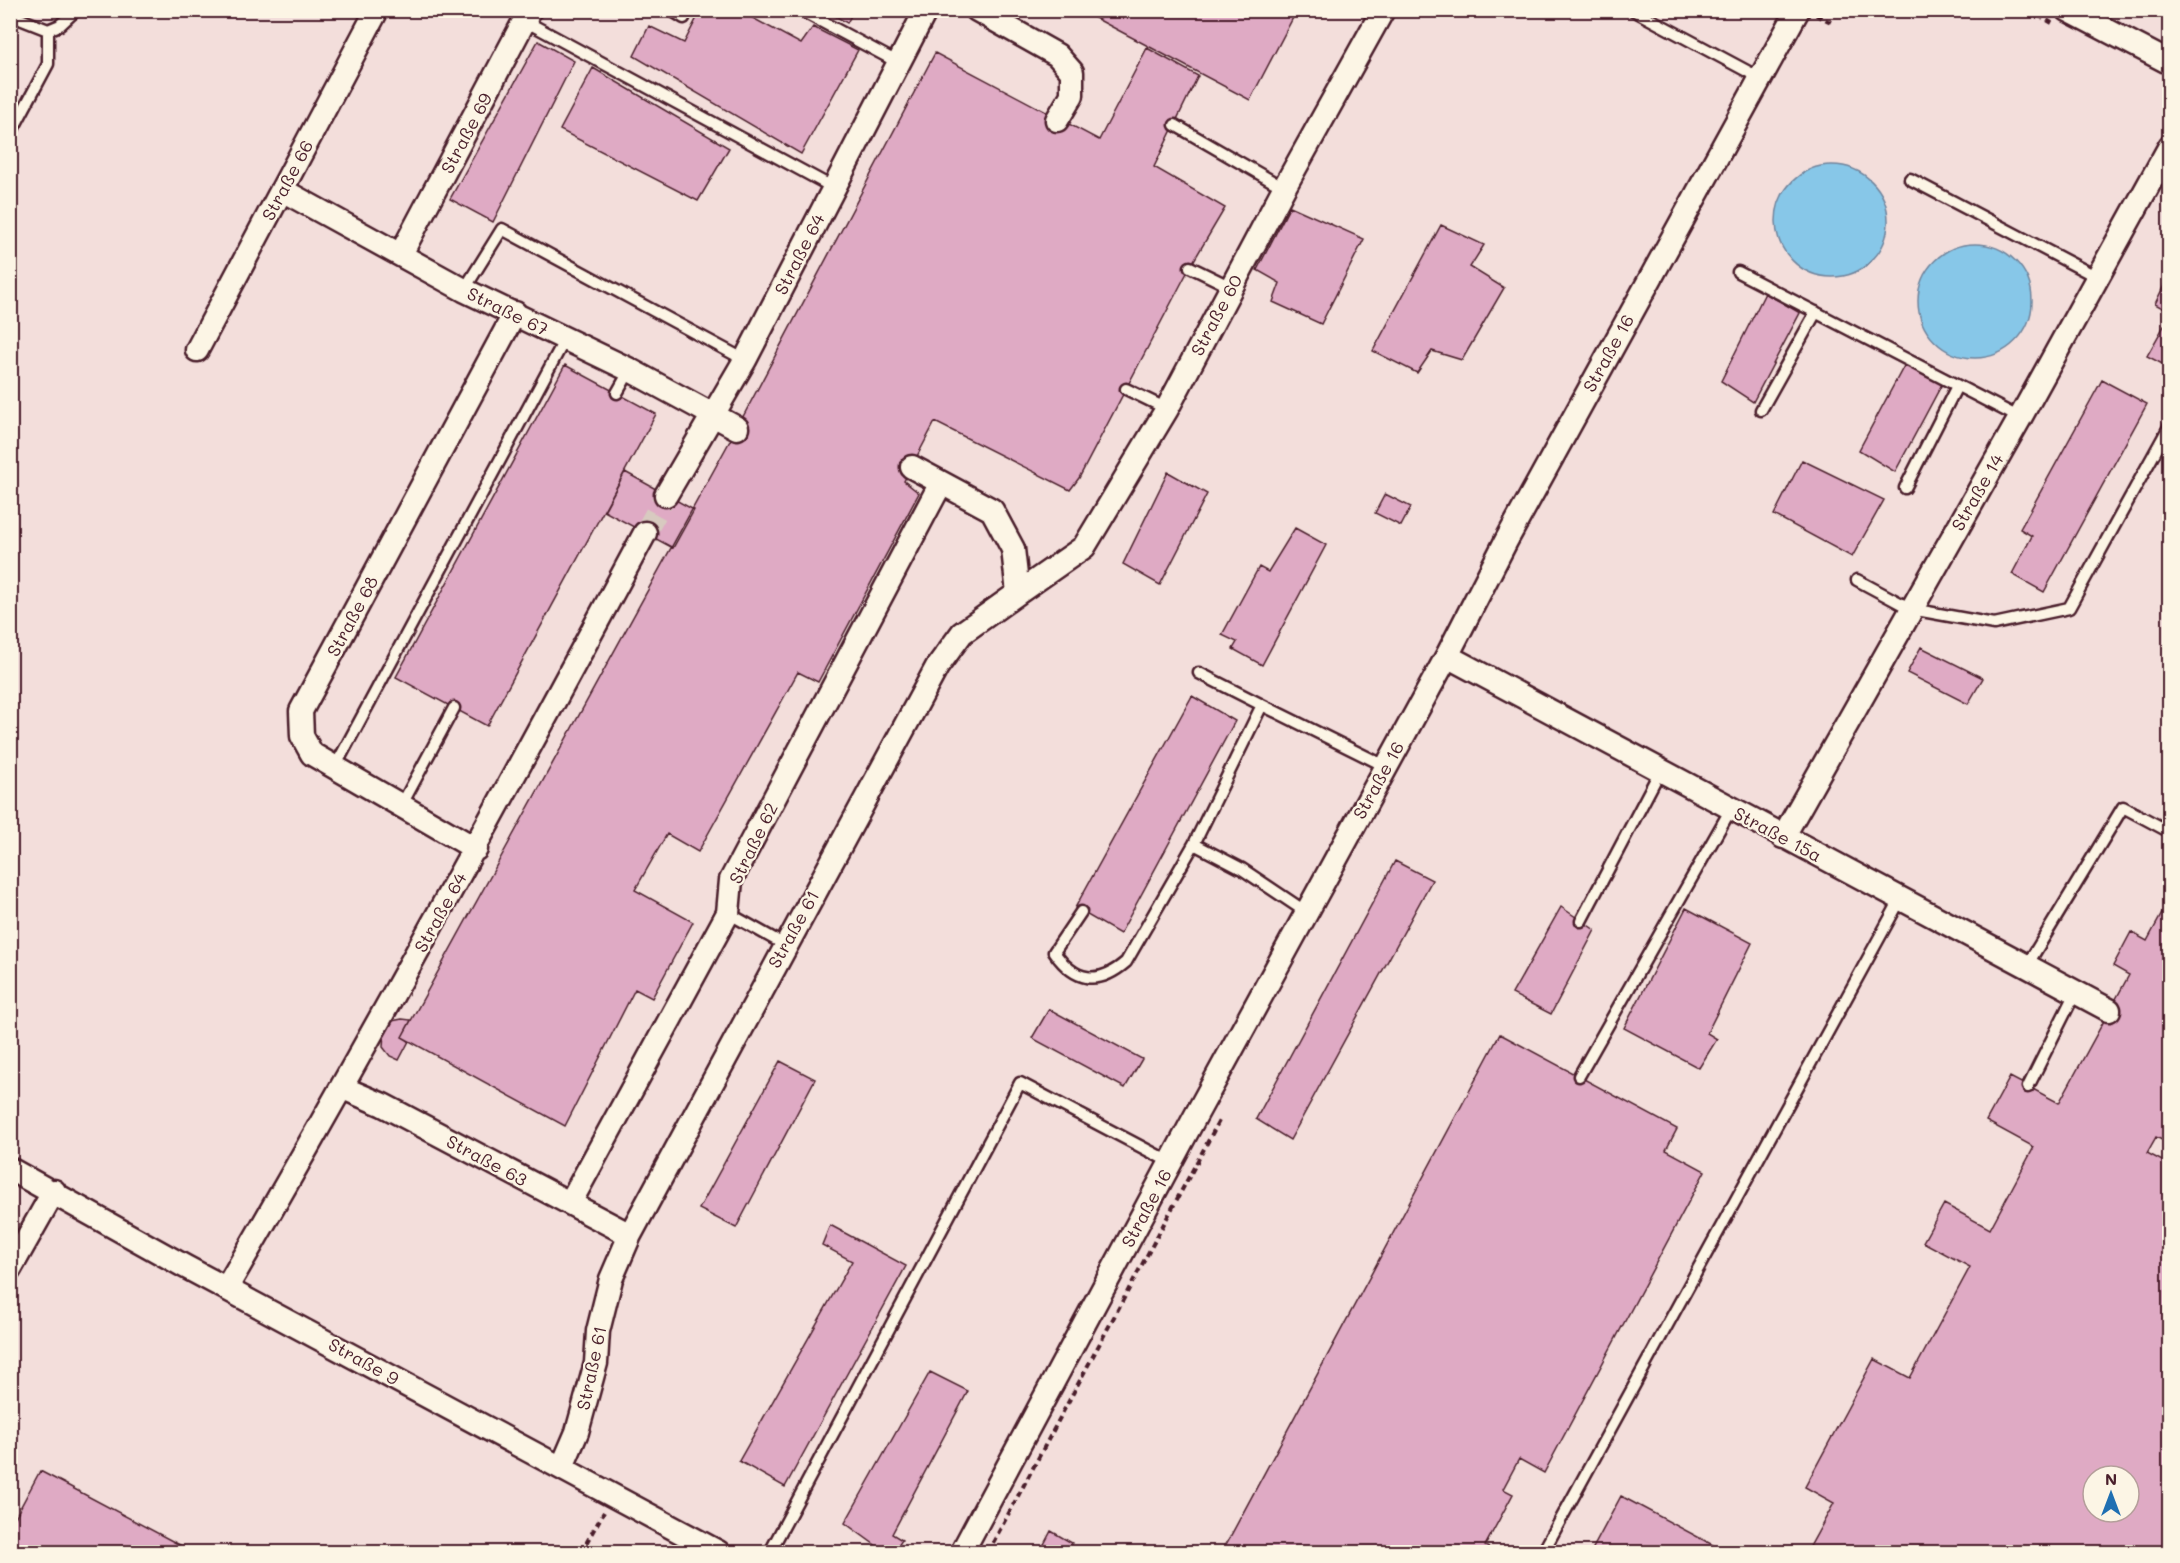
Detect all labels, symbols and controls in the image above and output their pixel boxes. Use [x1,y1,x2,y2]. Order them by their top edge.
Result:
street label: Straße 69 [435,88,497,178]
street label: Straße 66 [256,135,318,225]
street label: Straße 64 [768,209,830,299]
street label: Straße 60 [1185,270,1247,360]
street label: Straße 67 [463,281,553,341]
street label: Straße 16 [1577,310,1639,396]
street label: Straße 14 [1945,449,2009,535]
street label: Straße 68 [321,571,383,661]
street label: Straße 16 [1347,737,1409,823]
street label: Straße 62 [723,798,783,888]
street label: Straße 15a [1730,801,1826,867]
street label: Straße 64 [408,867,472,956]
street label: Straße 61 [762,886,824,972]
street label: Straße 63 [442,1129,532,1191]
street label: Straße 16 [1115,1165,1177,1251]
street label: Straße 61 [570,1324,612,1412]
street label: Straße 9 [324,1332,404,1390]
north arrow [2081,1464,2141,1524]
text: N [2105,1468,2117,1489]

